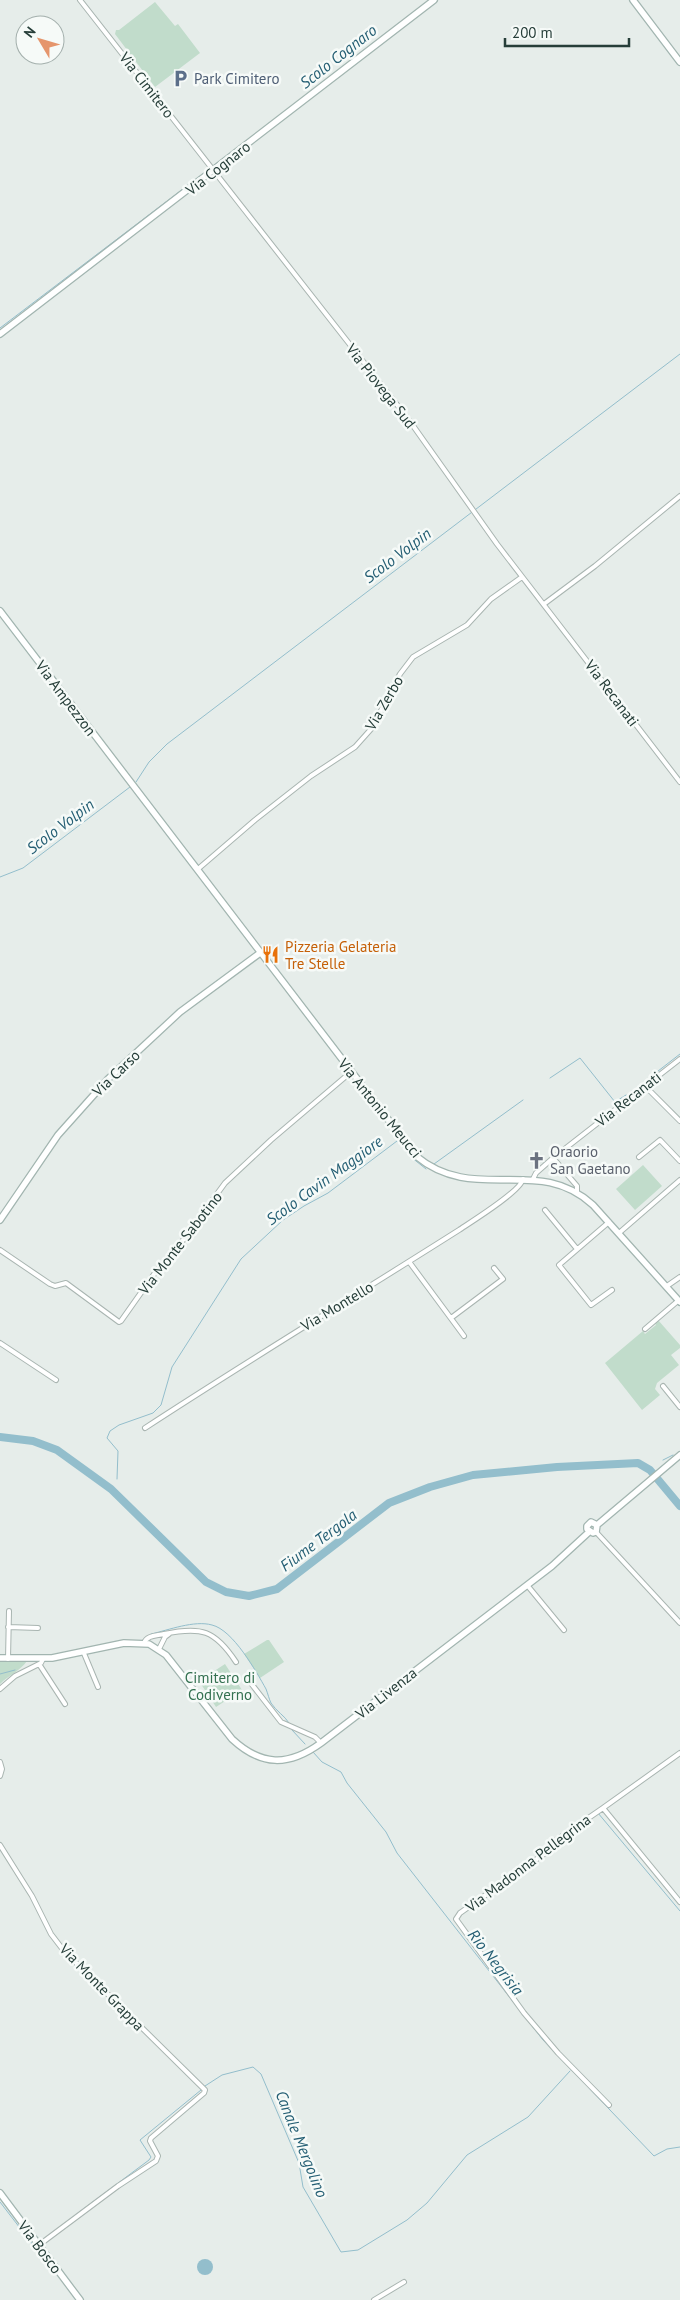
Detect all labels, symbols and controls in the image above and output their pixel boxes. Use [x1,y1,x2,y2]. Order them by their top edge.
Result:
north arrow [15,15,65,65]
scale bar [505,15,629,47]
water label: Scolo Cognaro [295,20,381,92]
text: N [20,23,40,41]
text: 200 m [512,23,553,42]
street label: Via Cimitero [115,47,179,122]
parking icon: Park Cimitero [170,68,190,88]
place label: Park Cimitero [194,69,280,88]
street label: Via Cognaro [181,137,254,200]
street label: Via Piovega Sud [341,339,420,432]
water label: Scolo Volpin [359,523,435,587]
street label: Via Recanati [580,655,643,730]
street label: Via Ampezzon [31,656,101,739]
street label: Via Zerbo [360,672,407,735]
water label: Scolo Volpin [22,794,98,858]
place label: Pizzeria Gelateria Tre Stelle [285,937,396,973]
restaurant icon: Pizzeria Gelateria Tre Stelle [261,945,281,965]
street label: Via Carso [87,1046,144,1101]
street label: Via Antonio Meucci [333,1054,426,1162]
street label: Via Recanati [590,1067,665,1131]
water label: Scolo Cavin Maggiore [262,1131,387,1229]
place label: Oraorio San Gaetano [550,1142,631,1178]
church icon: Oraorio San Gaetano [526,1150,546,1170]
street label: Via Monte Sabotino [133,1188,226,1299]
street label: Via Montello [296,1277,377,1336]
water label: Fiume Tergola [276,1504,361,1575]
street label: Via Livenza [351,1663,421,1724]
park label: Cimitero di Codiverno [185,1668,255,1704]
street label: Via Madonna Pellegrina [461,1810,594,1917]
water label: Rio Negrisia [464,1925,528,1999]
street label: Via Monte Grappa [55,1939,148,2035]
water label: Canale Mergolino [271,2088,333,2200]
street label: Via Bosco [13,2216,66,2277]

